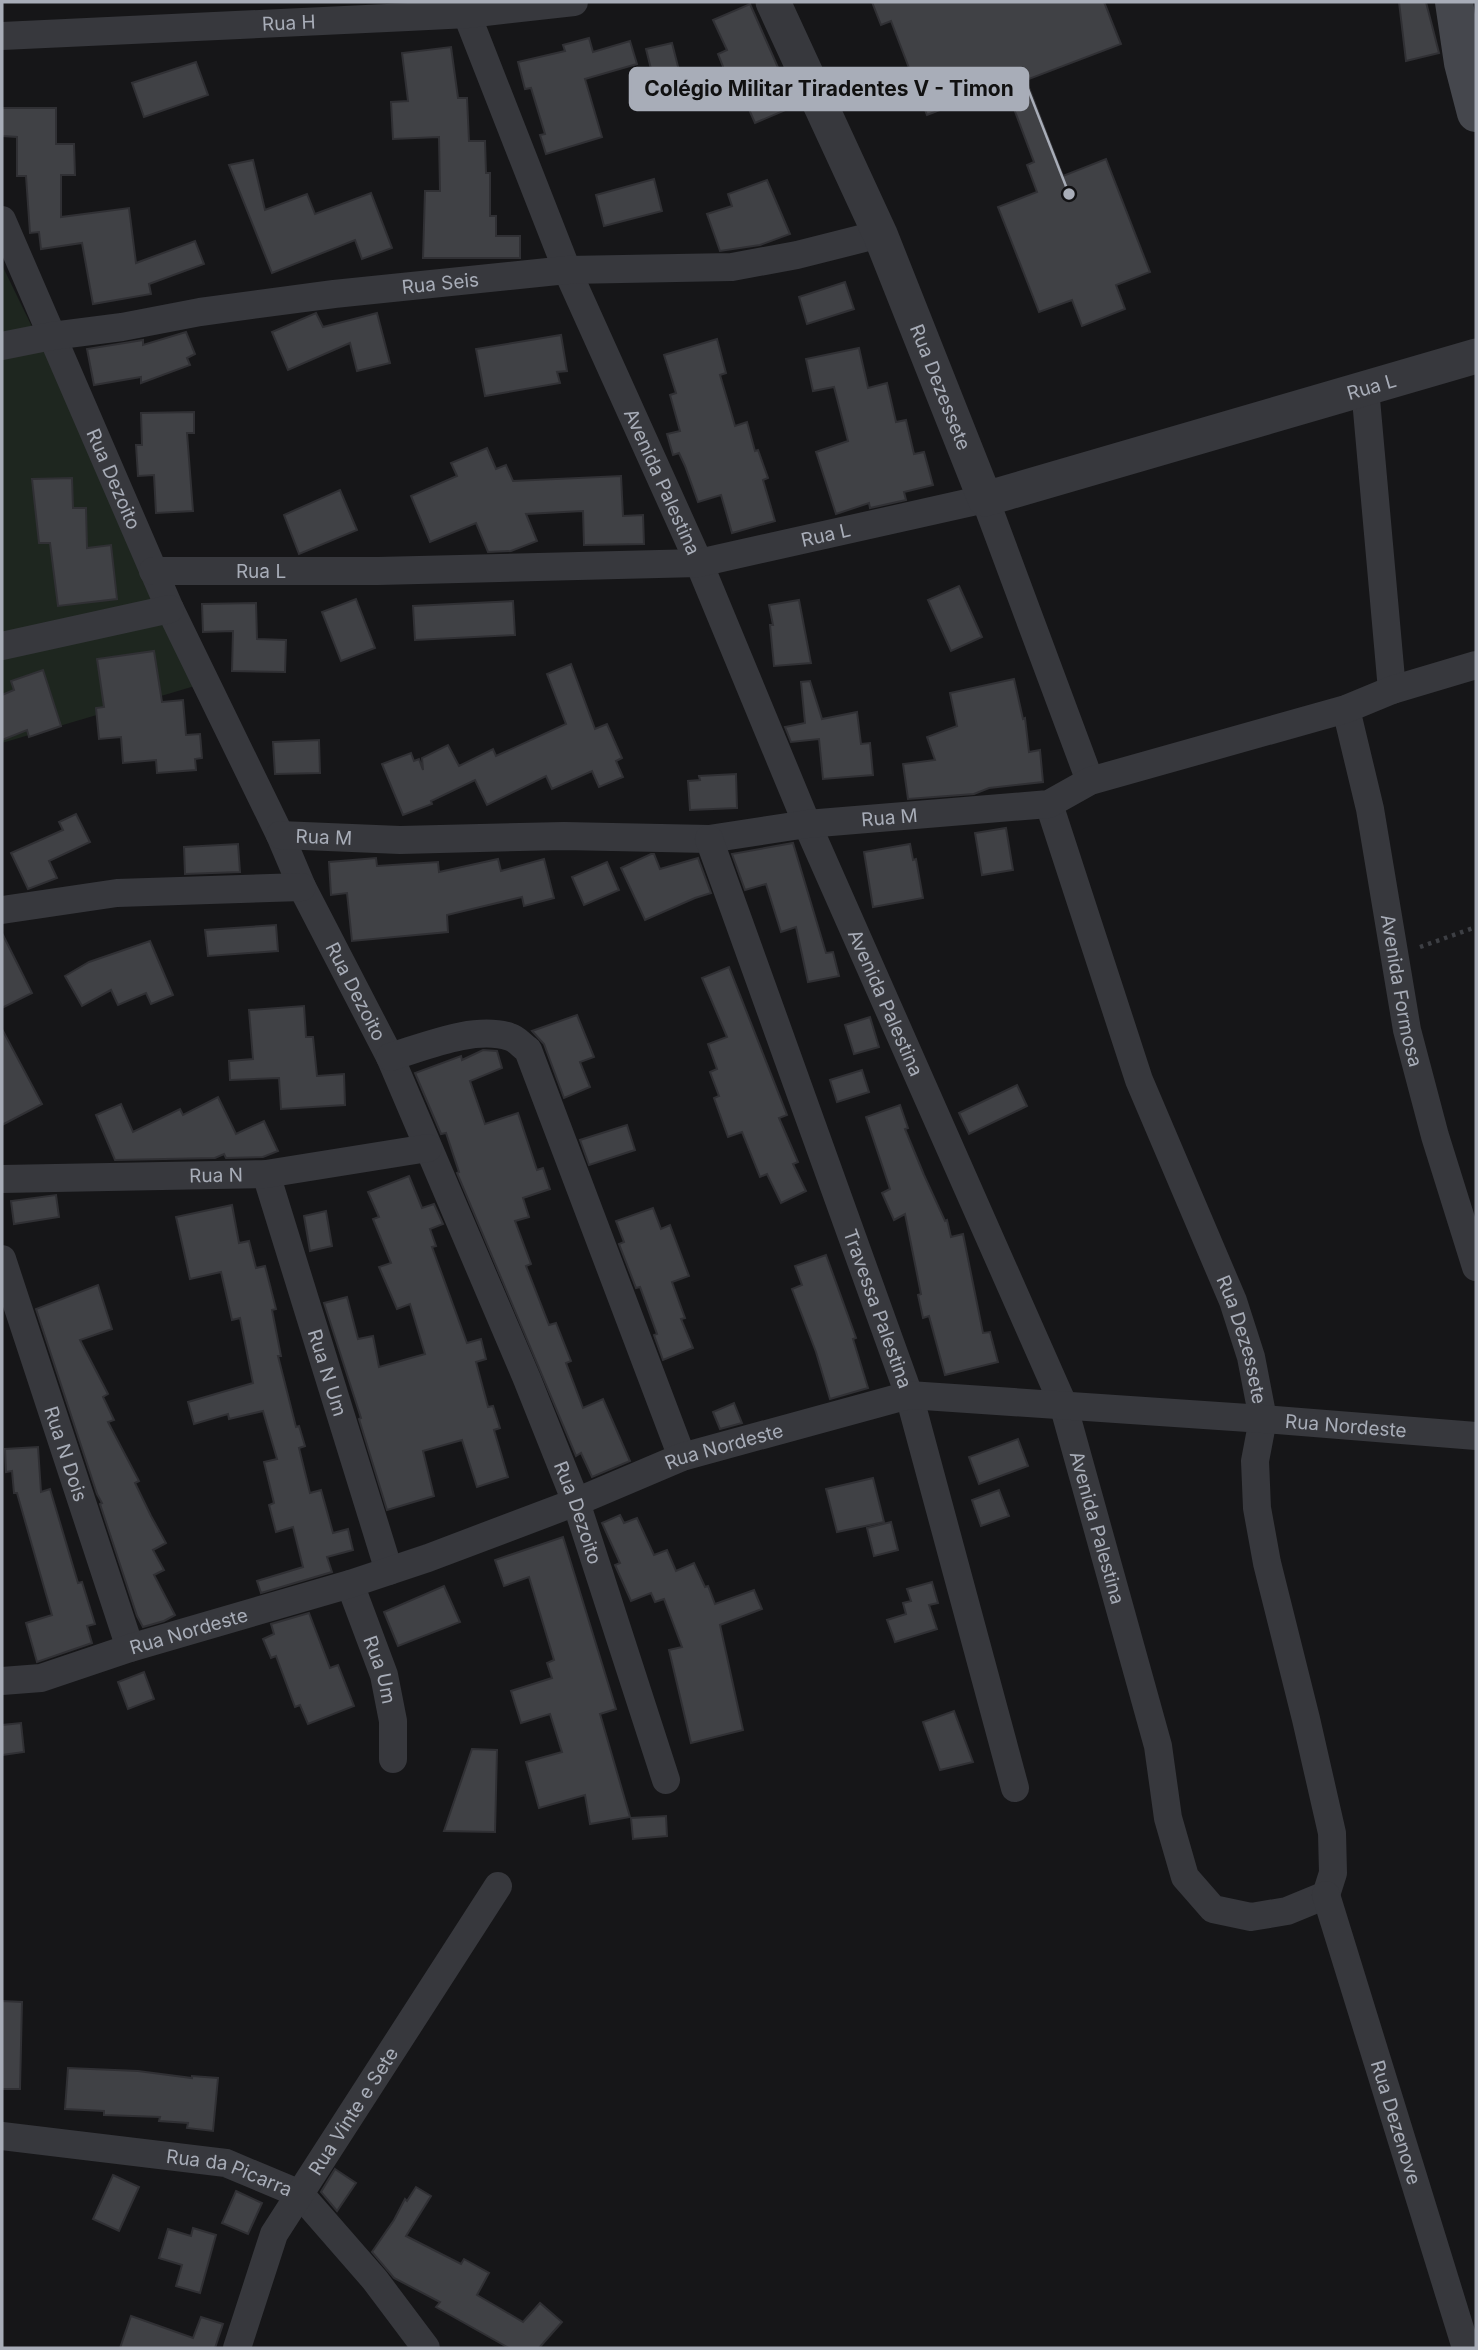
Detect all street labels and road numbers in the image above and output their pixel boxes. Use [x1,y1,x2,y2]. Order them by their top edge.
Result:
street label: Rua H [261,10,316,35]
street label: Rua Seis [401,268,480,298]
street label: Rua Dezessete [905,321,976,453]
street label: Rua L [1344,368,1399,405]
street label: Avenida Palestina [619,405,705,558]
street label: Rua Dezoito [82,425,146,533]
street label: Rua L [799,518,853,551]
street label: Rua L [236,560,286,583]
street label: Rua M [860,803,919,831]
street label: Rua M [295,824,353,850]
street label: Avenida Formosa [1376,912,1428,1069]
street label: Avenida Palestina [843,926,928,1080]
street label: Rua Dezoito [321,938,391,1044]
street label: Rua N [189,1163,243,1187]
street label: Travessa Palestina [839,1226,917,1391]
street label: Rua Dezessete [1212,1271,1271,1406]
street label: Rua N Um [303,1326,352,1419]
street label: Rua N Dois [40,1403,92,1504]
street label: Rua Nordeste [1284,1409,1408,1442]
street label: Rua Nordeste [661,1418,786,1475]
street label: Avenida Palestina [1065,1448,1130,1607]
street label: Rua Dezoito [549,1458,607,1567]
street label: Rua Nordeste [127,1603,250,1659]
street label: Rua Um [359,1632,401,1706]
street label: Rua Vinte e Sete [303,2043,403,2179]
street label: Rua Dezenove [1366,2057,1426,2187]
street label: Rua da Picarra [165,2144,296,2201]

